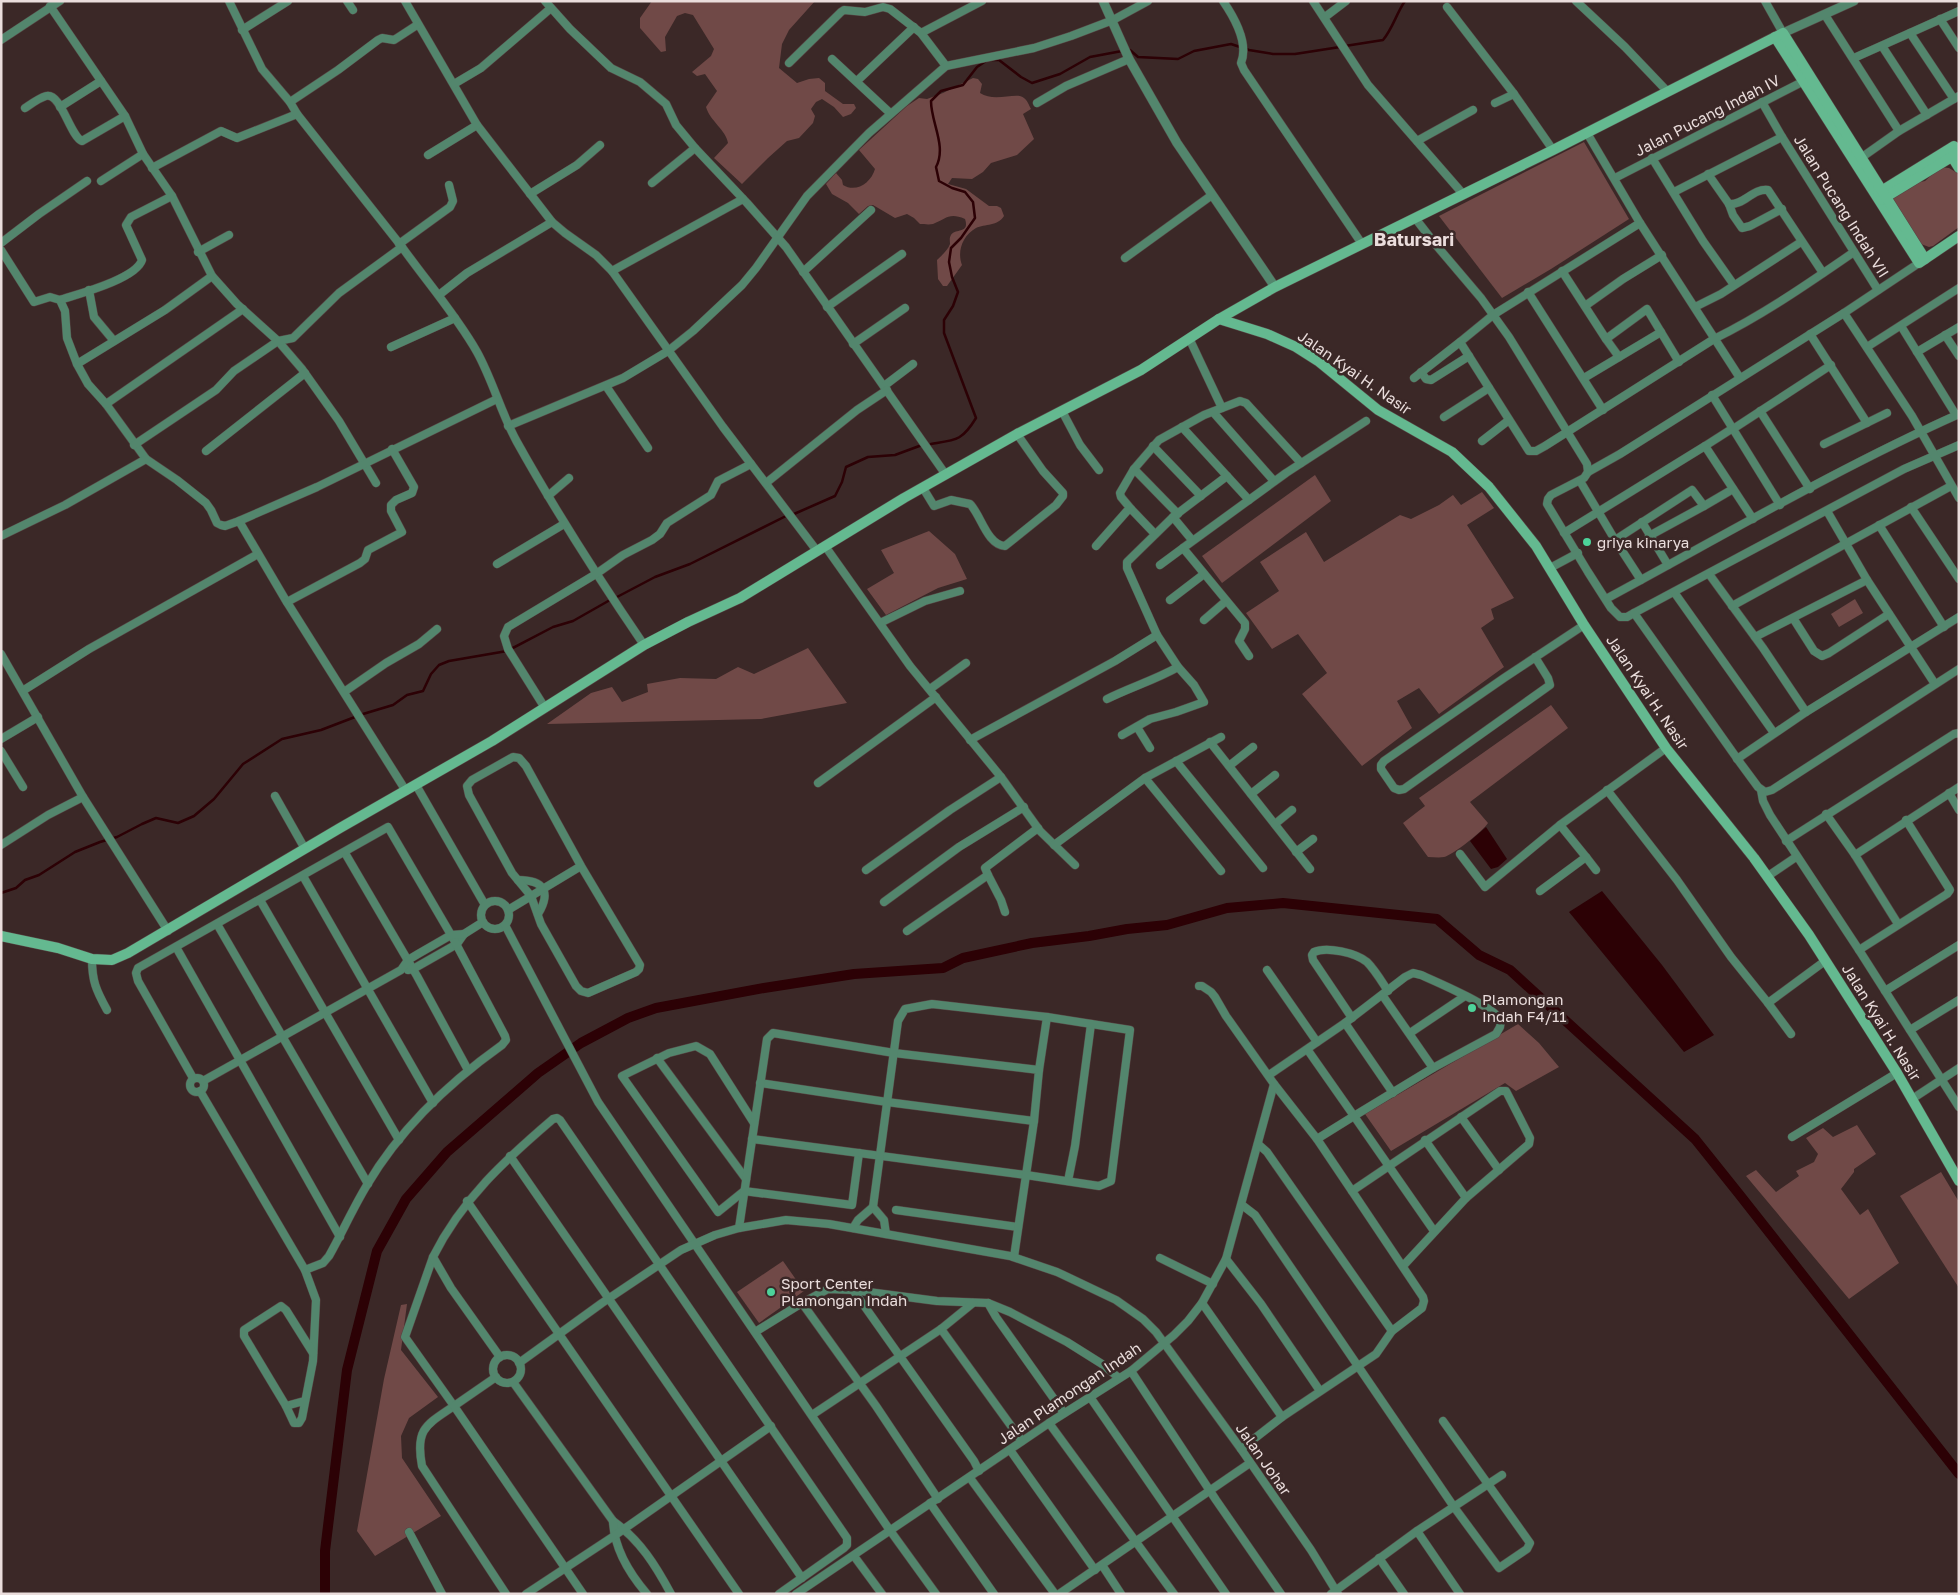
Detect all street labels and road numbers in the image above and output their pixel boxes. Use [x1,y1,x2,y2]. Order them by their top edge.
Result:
street label: Jalan Pucang Indah IV [1632,71,1782,159]
street label: Jalan Pucang Indah VII [1791,131,1893,281]
street label: Jalan Kyai H. Nasir [1295,326,1415,418]
street label: Jalan Kyai H. Nasir [1603,631,1693,753]
street label: Jalan Kyai H. Nasir [1839,960,1925,1084]
street label: Jalan Plamongan Indah [994,1338,1144,1448]
street label: Jalan Johar [1233,1419,1296,1499]

